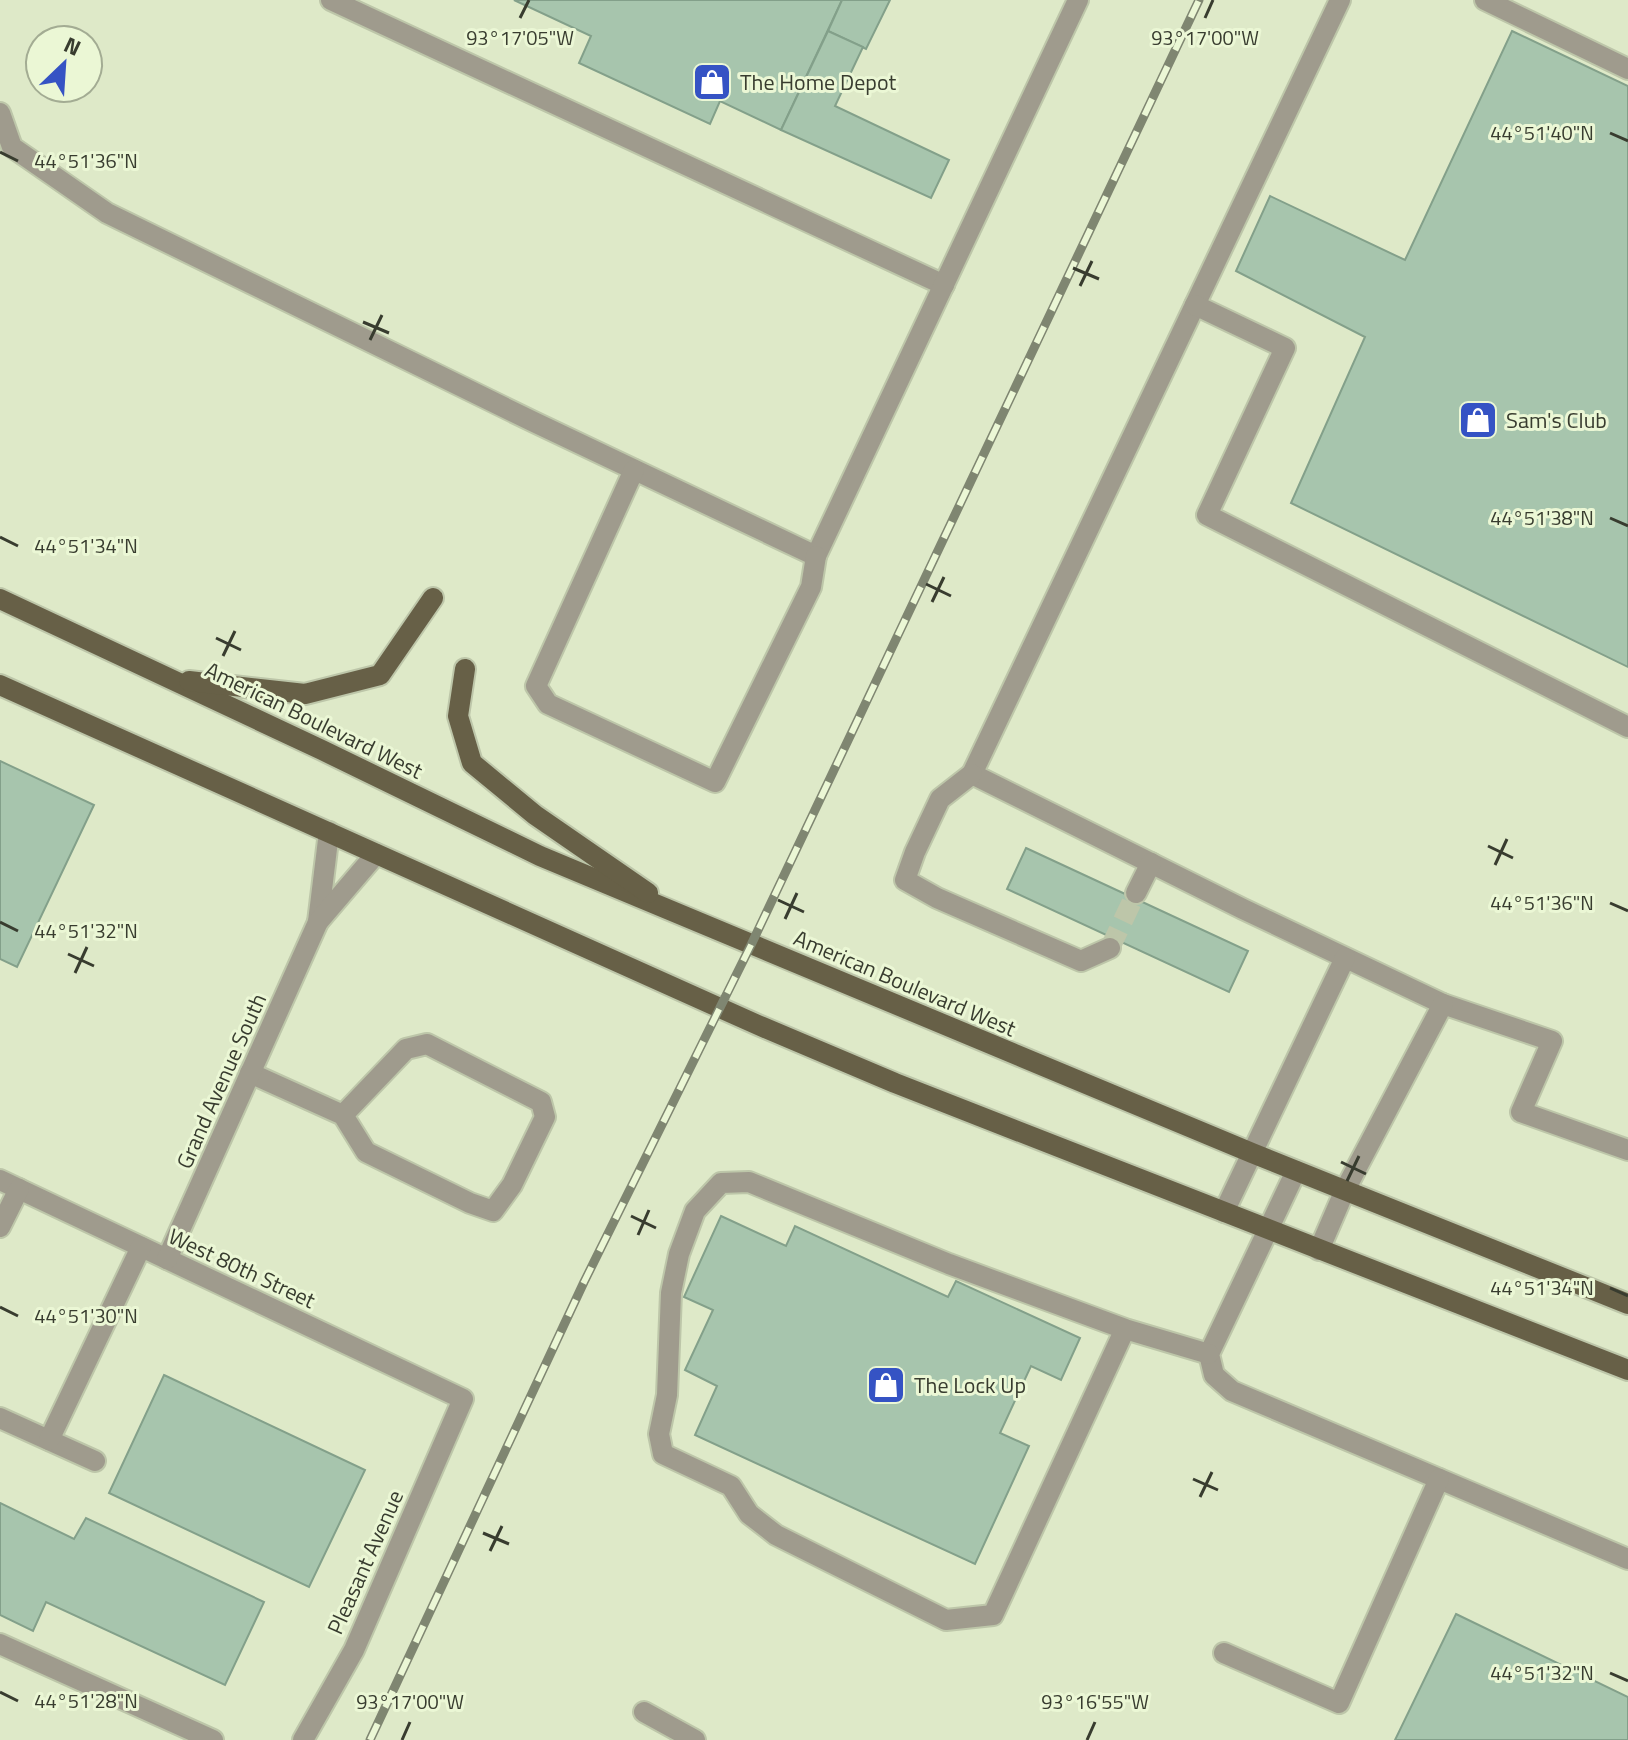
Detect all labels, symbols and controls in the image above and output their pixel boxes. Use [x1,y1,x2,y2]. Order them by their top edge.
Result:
text: 93°17'05"W [466,22,574,53]
text: 93°17'00"W [1151,22,1259,53]
north arrow [24,24,104,104]
text: N [58,27,87,65]
shop icon: The Home Depot [691,61,733,103]
place label: The Home Depot [740,65,896,99]
text: 44°51'40"N [1490,117,1594,148]
text: 44°51'36"N [34,145,138,176]
shop icon: Sam's Club [1457,399,1499,441]
place label: Sam's Club [1506,403,1607,437]
text: 44°51'38"N [1490,502,1594,533]
text: 44°51'34"N [34,530,138,561]
street label: American Boulevard West [199,652,429,788]
text: 44°51'36"N [1490,887,1594,918]
text: 44°51'32"N [34,915,138,946]
street label: American Boulevard West [789,921,1022,1045]
street label: Grand Avenue South [167,988,275,1174]
street label: West 80th Street [163,1219,321,1317]
text: 44°51'34"N [1490,1272,1594,1303]
text: 44°51'30"N [34,1300,138,1331]
shop icon: The Lock Up [865,1364,907,1406]
place label: The Lock Up [914,1368,1026,1402]
street label: Pleasant Avenue [318,1484,412,1640]
text: 44°51'32"N [1490,1657,1594,1688]
text: 44°51'28"N [34,1685,138,1716]
text: 93°17'00"W [356,1686,464,1717]
text: 93°16'55"W [1041,1686,1149,1717]

